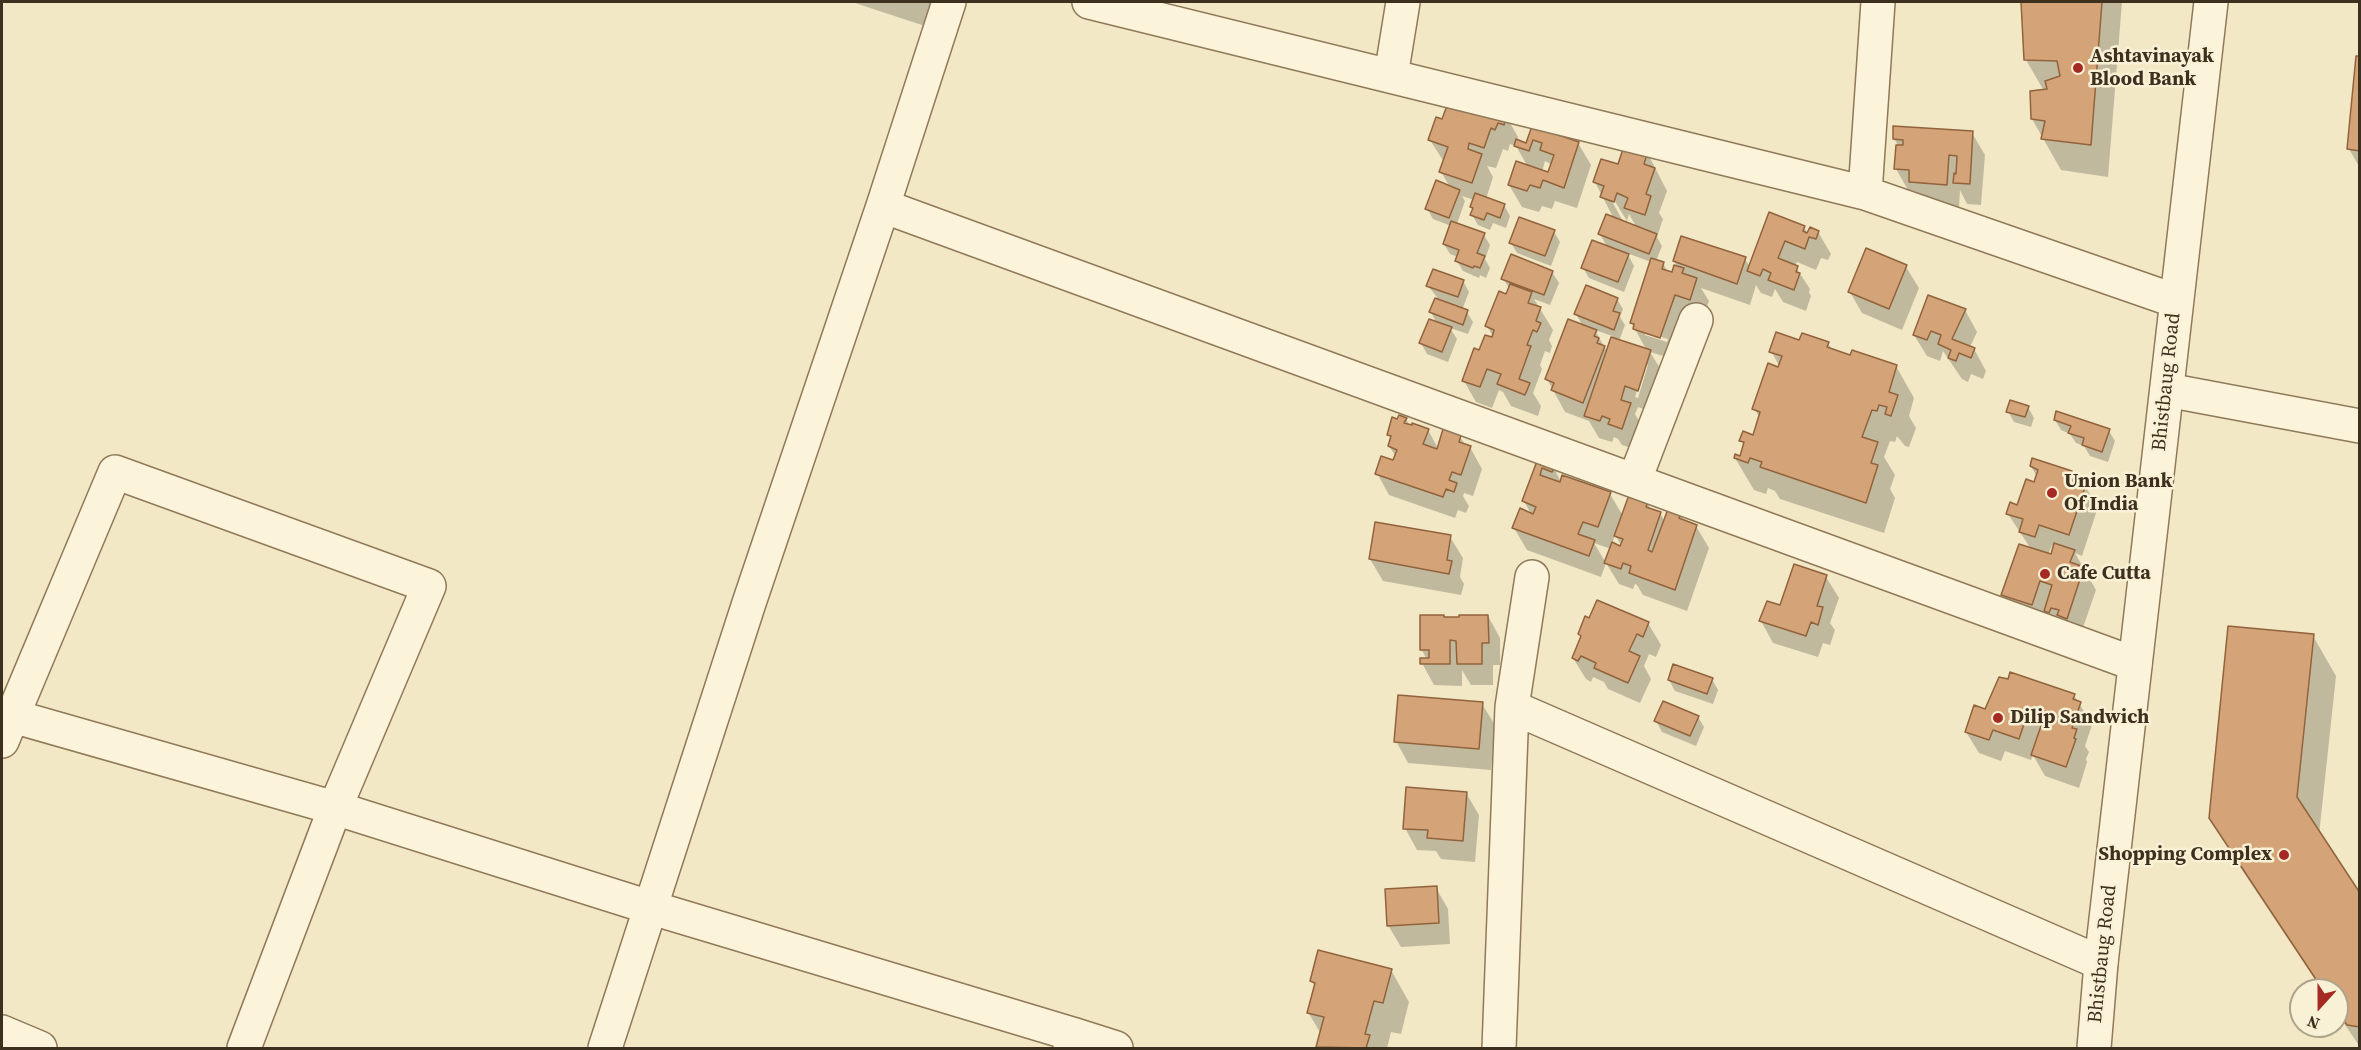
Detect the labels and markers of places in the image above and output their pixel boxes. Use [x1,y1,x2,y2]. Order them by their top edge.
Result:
place label: Ashtavinayak Blood Bank [2090,45,2214,92]
marker: Ashtavinayak Blood Bank [2071,61,2085,75]
place label: Union Bank Of India [2064,470,2172,517]
marker: Union Bank Of India [2045,486,2059,500]
place label: Cafe Cutta [2057,562,2151,586]
marker: Cafe Cutta [2038,567,2052,581]
place label: Dilip Sandwich [2010,706,2149,730]
marker: Dilip Sandwich [1991,711,2005,725]
place label: Shopping Complex [2098,843,2272,867]
marker: Shopping Complex [2277,848,2291,862]

